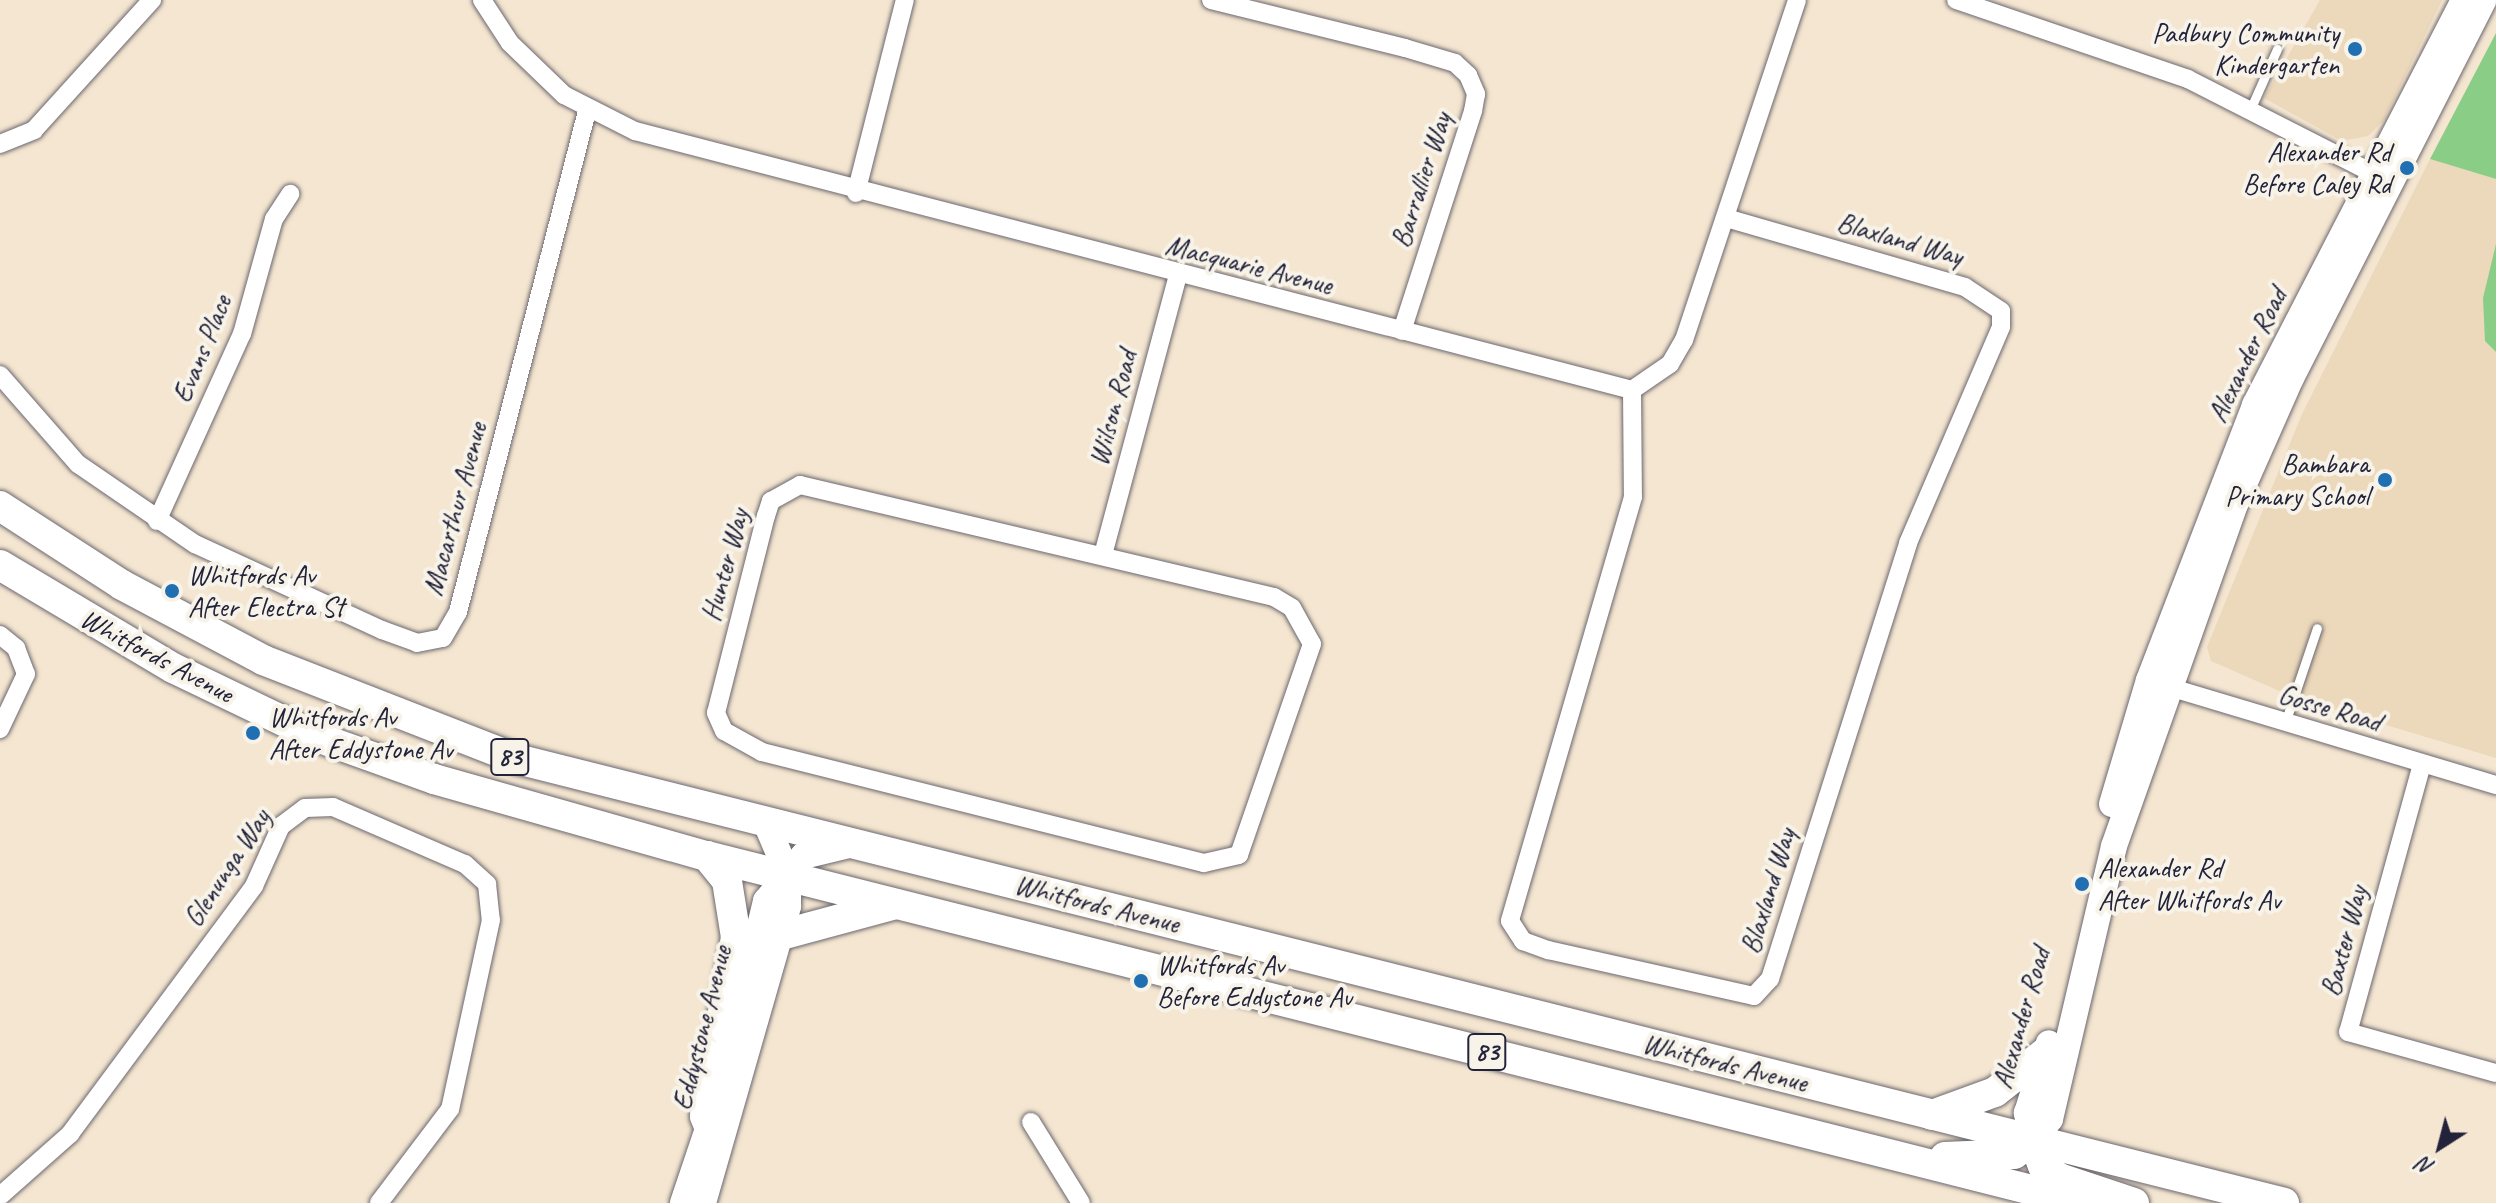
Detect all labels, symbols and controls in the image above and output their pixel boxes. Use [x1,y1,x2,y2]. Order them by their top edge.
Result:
place label: Padbury Community Kindergarten [2152,16,2339,82]
marker: Padbury Community Kindergarten [2346,40,2364,58]
street label: Barrallier Way [1383,108,1459,252]
place label: Alexander Rd Before Caley Rd [2242,135,2391,201]
marker: Alexander Rd Before Caley Rd [2398,159,2416,177]
street label: Blaxland Way [1833,205,1967,273]
street label: Macquarie Avenue [1162,228,1336,302]
street label: Alexander Road [2200,282,2294,428]
street label: Evans Place [165,290,239,408]
street label: Wilson Road [1082,347,1144,469]
street label: Macarthur Avenue [416,419,494,599]
place label: Bambara Primary School [2226,447,2369,513]
marker: Bambara Primary School [2376,471,2394,489]
street label: Hunter Way [694,505,756,625]
place label: Whitfords Av After Electra St [188,558,344,624]
marker: Whitfords Av After Electra St [163,582,181,600]
street label: Whitfords Avenue [75,602,239,710]
street label: Gosse Road [2275,677,2385,739]
place label: Whitfords Av After Eddystone Av [269,700,452,766]
marker: Whitfords Av After Eddystone Av [244,724,262,742]
road number: 83 [490,735,530,779]
street label: Glenunga Way [177,803,277,933]
street label: Blaxland Way [1733,824,1803,958]
place label: Alexander Rd After Whitfords Av [2098,851,2281,917]
street label: Whitfords Avenue [1011,867,1183,941]
marker: Alexander Rd After Whitfords Av [2073,875,2091,893]
street label: Baxter Way [2313,882,2375,1000]
street label: Eddystone Avenue [665,942,739,1114]
street label: Alexander Road [1985,944,2057,1092]
place label: Whitfords Av Before Eddystone Av [1157,948,1351,1014]
marker: Whitfords Av Before Eddystone Av [1132,972,1150,990]
street label: Whitfords Avenue [1639,1026,1811,1100]
road number: 83 [1467,1030,1507,1074]
north arrow [2400,1107,2480,1187]
text: N [2412,1151,2440,1182]

